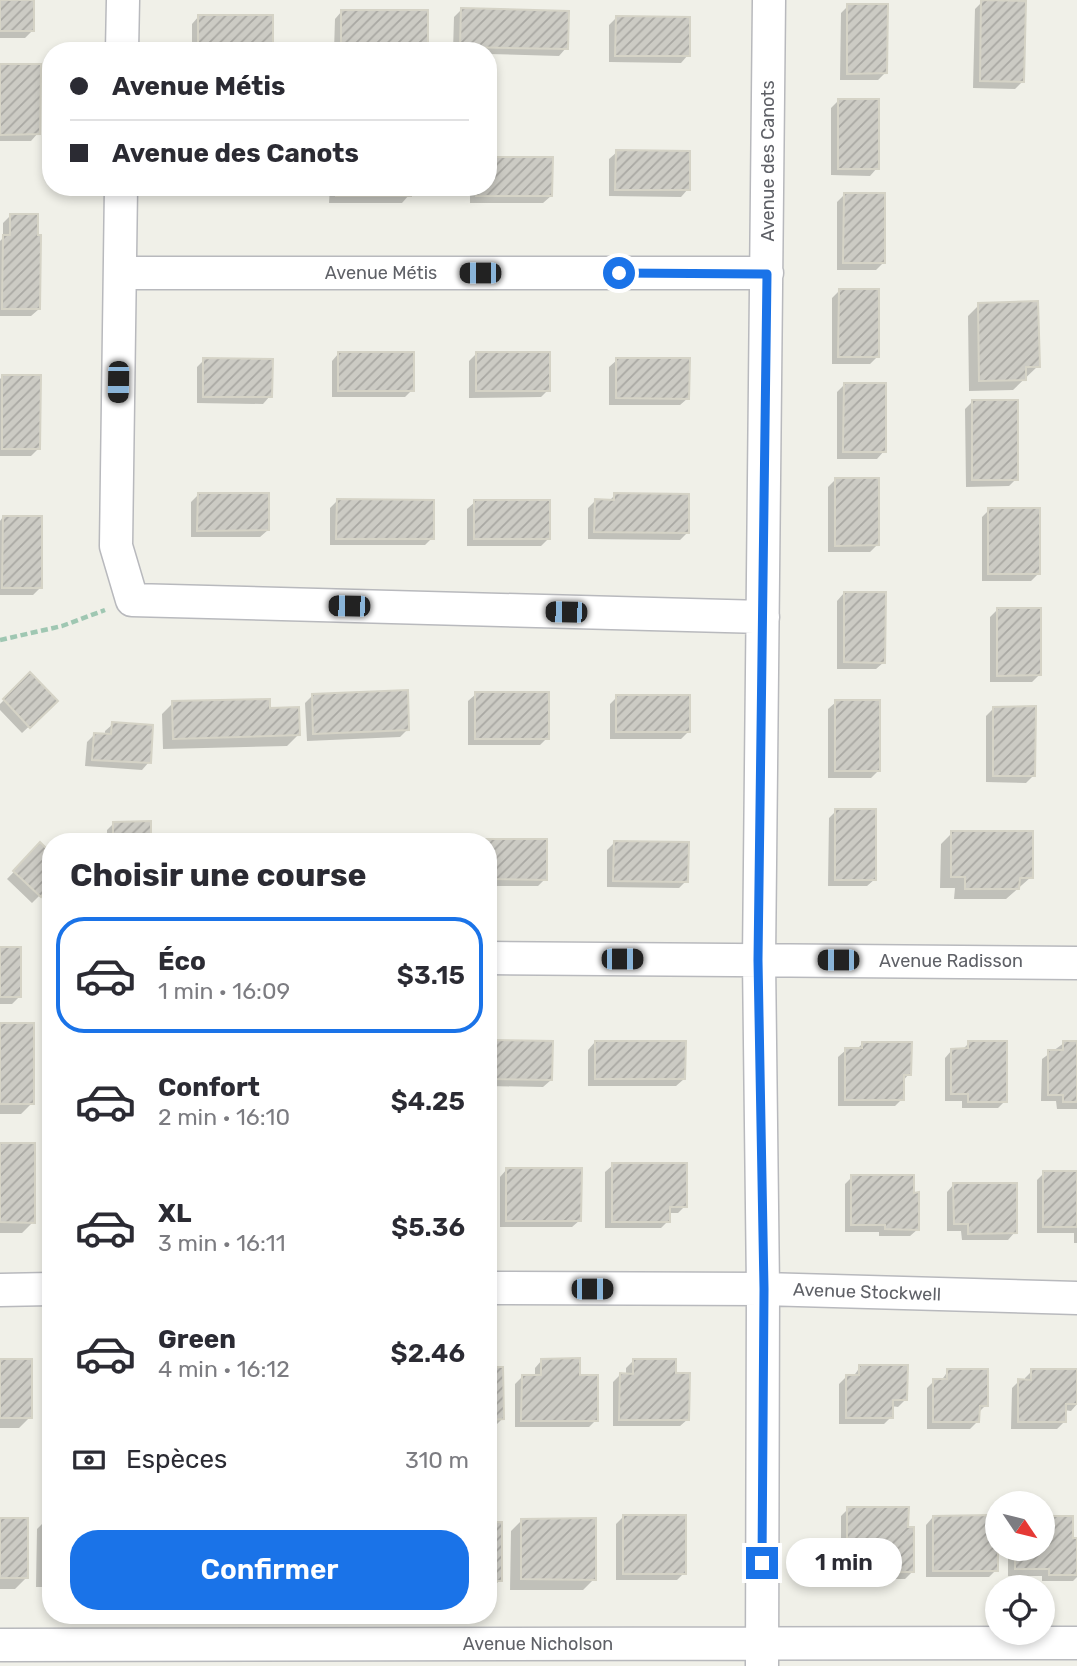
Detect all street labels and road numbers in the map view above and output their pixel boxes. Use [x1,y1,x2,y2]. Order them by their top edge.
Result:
street label: Avenue des Canots [757,80,779,242]
street label: Avenue Métis [325,262,437,284]
street label: Avenue Radisson [879,950,1023,972]
street label: Avenue Stockwell [793,1278,941,1306]
street label: Avenue Nicholson [463,1633,613,1655]

